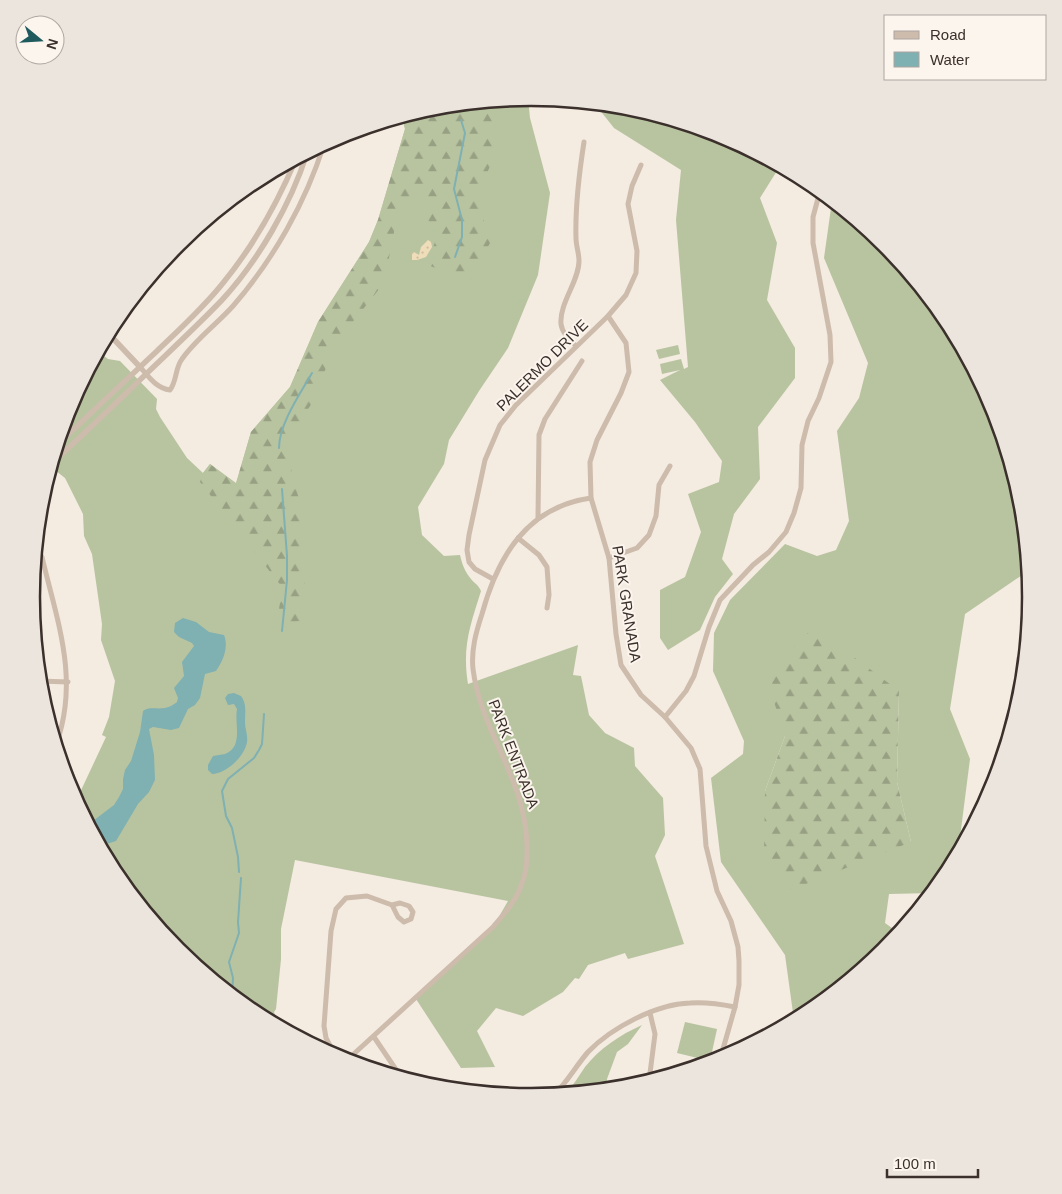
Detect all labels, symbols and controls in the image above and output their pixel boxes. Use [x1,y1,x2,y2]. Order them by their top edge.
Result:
north arrow [15,15,65,65]
legend [884,15,1047,80]
text: Road [930,26,966,43]
text: N [43,37,62,51]
text: Water [930,51,969,68]
street label: PALERMO DRIVE [493,316,591,414]
street label: PARK GRANADA [609,544,645,664]
street label: PARK ENTRADA [485,697,543,811]
scale bar [887,1146,978,1178]
text: 100 m [894,1155,936,1172]

